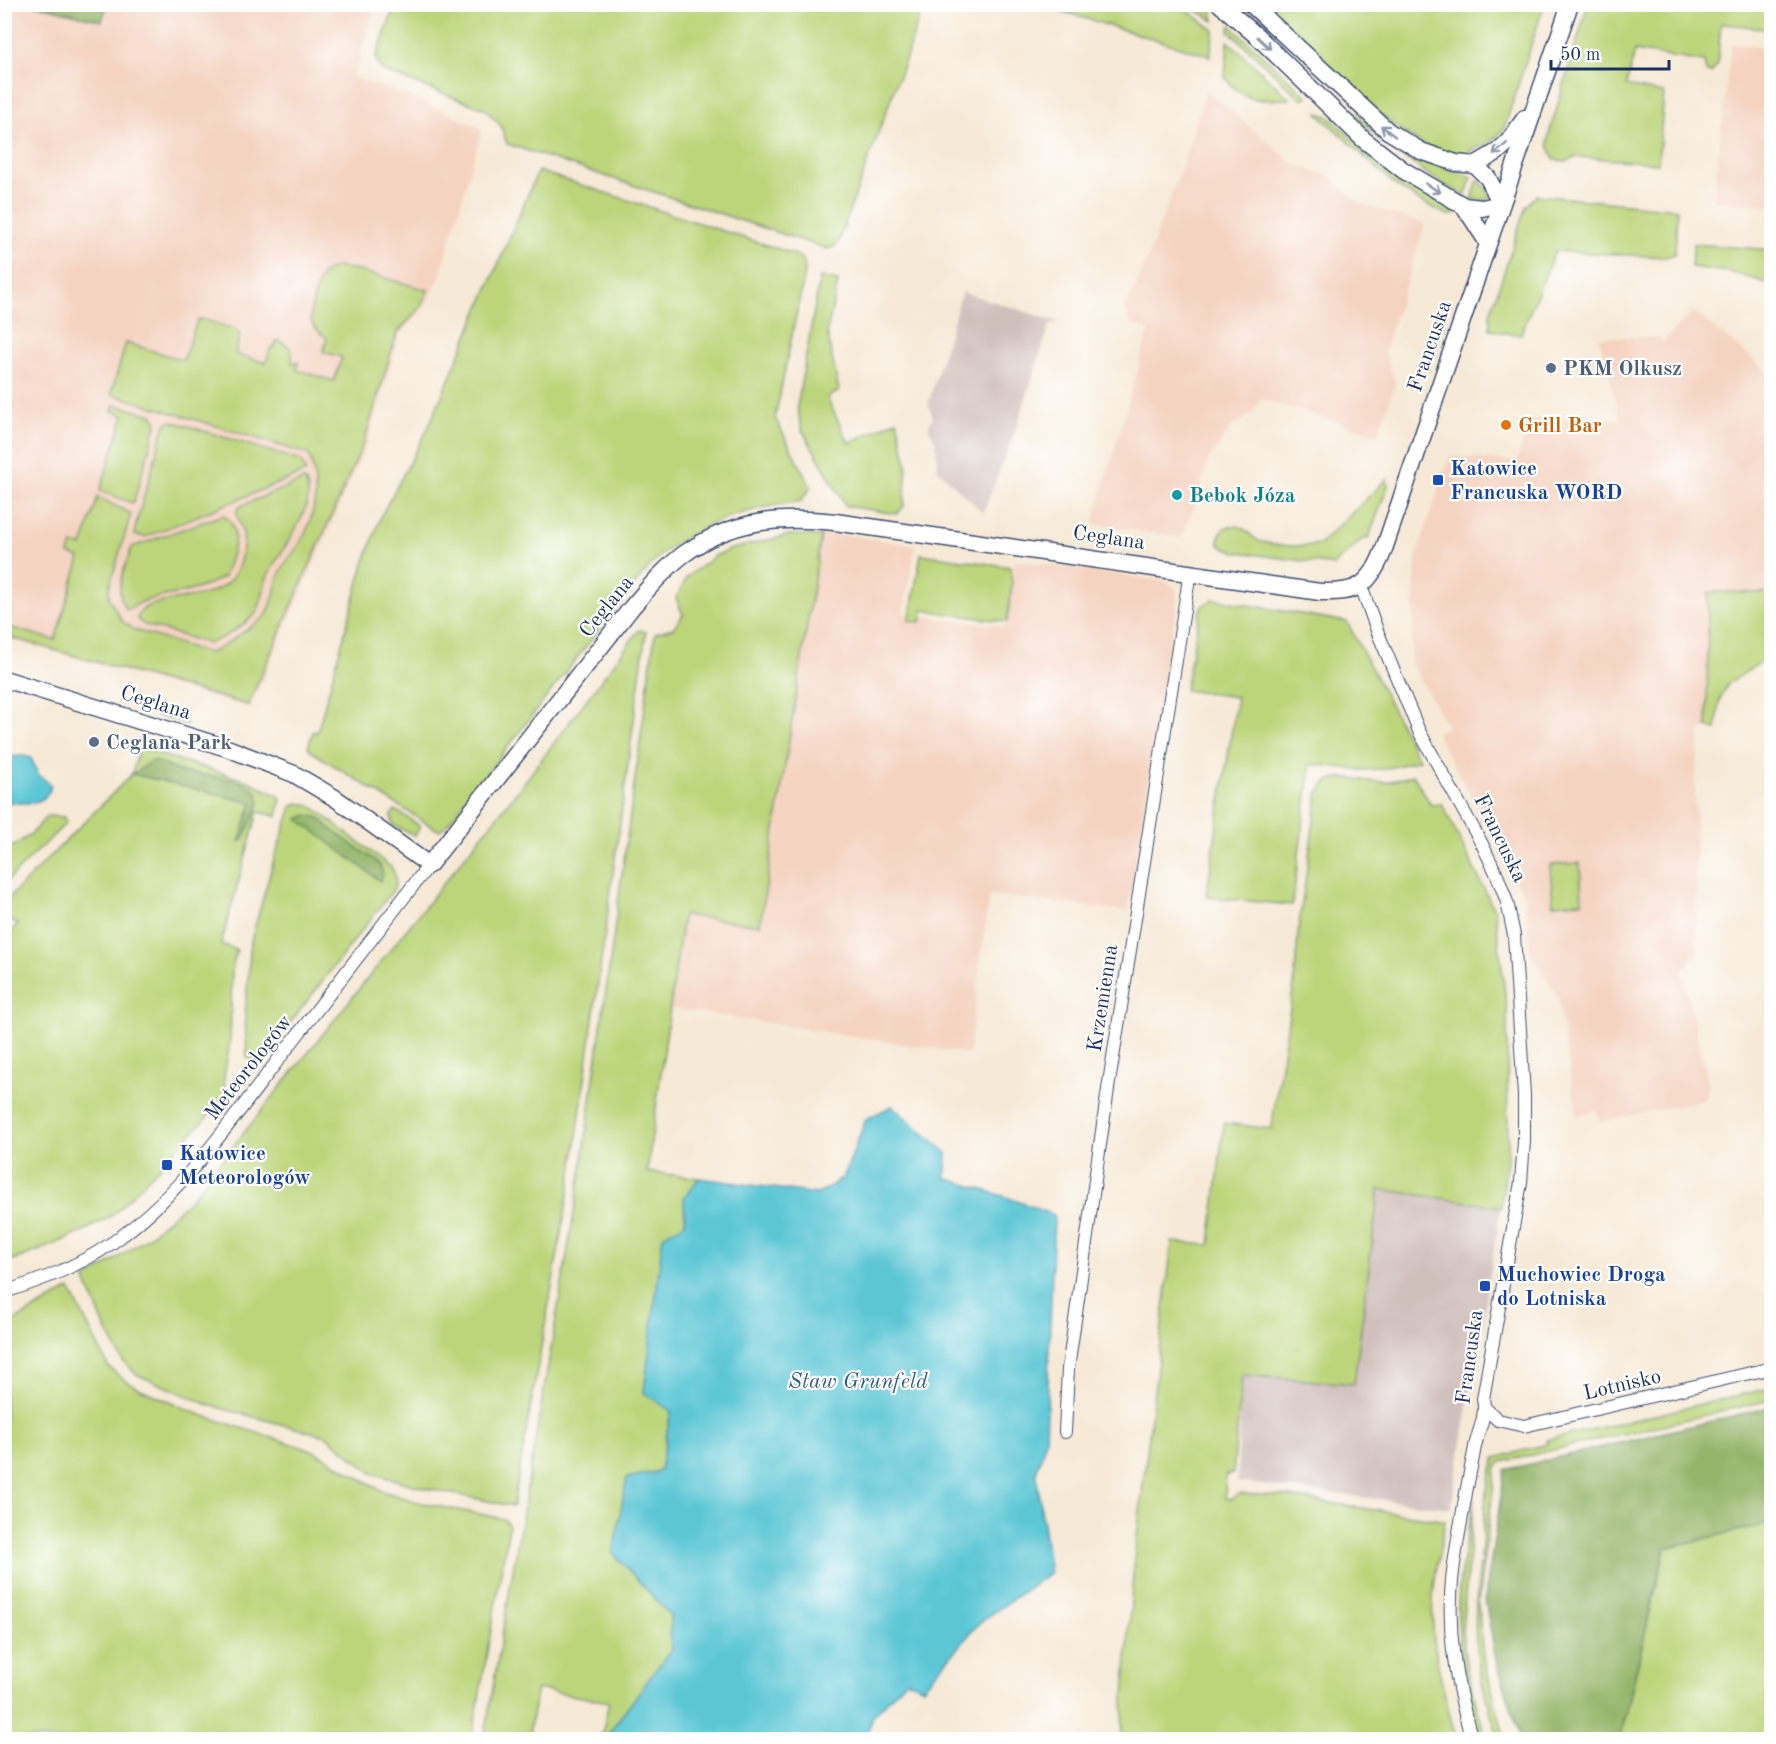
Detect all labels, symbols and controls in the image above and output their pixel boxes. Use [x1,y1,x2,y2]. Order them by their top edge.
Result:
scale bar [1551,33,1670,71]
one-way arrow [1256,36,1271,50]
text: 50 m [1560,46,1600,64]
one-way arrow [1380,124,1396,137]
one-way arrow [1492,142,1508,155]
one-way arrow [1424,182,1441,194]
street label: Francuska [1405,298,1456,395]
place label: PKM Olkusz [1563,359,1682,380]
marker: PKM Olkusz [1544,361,1558,375]
place label: Grill Bar [1518,416,1602,437]
marker: Grill Bar [1499,418,1513,432]
place label: Katowice Francuska WORD [1450,459,1622,504]
marker: Katowice Francuska WORD [1431,473,1445,487]
place label: Bebok Józa [1189,486,1296,507]
marker: Bebok Józa [1170,488,1184,502]
street label: Ceglana [1071,523,1146,554]
street label: Ceglana [576,572,638,642]
street label: Ceglana [118,683,193,724]
place label: Ceglana Park [106,733,232,754]
marker: Ceglana Park [87,735,101,749]
street label: Francuska [1469,791,1530,886]
street label: Krzemienna [1085,943,1122,1053]
street label: Meteorologów [202,1011,297,1125]
place label: Katowice Meteorologów [179,1144,311,1189]
marker: Katowice Meteorologów [160,1158,174,1172]
place label: Muchowiec Droga do Lotniska [1497,1265,1666,1310]
marker: Muchowiec Droga do Lotniska [1478,1279,1492,1293]
street label: Francuska [1453,1309,1488,1406]
street label: Lotnisko [1581,1366,1663,1405]
water label: Staw Grunfeld [788,1371,928,1393]

